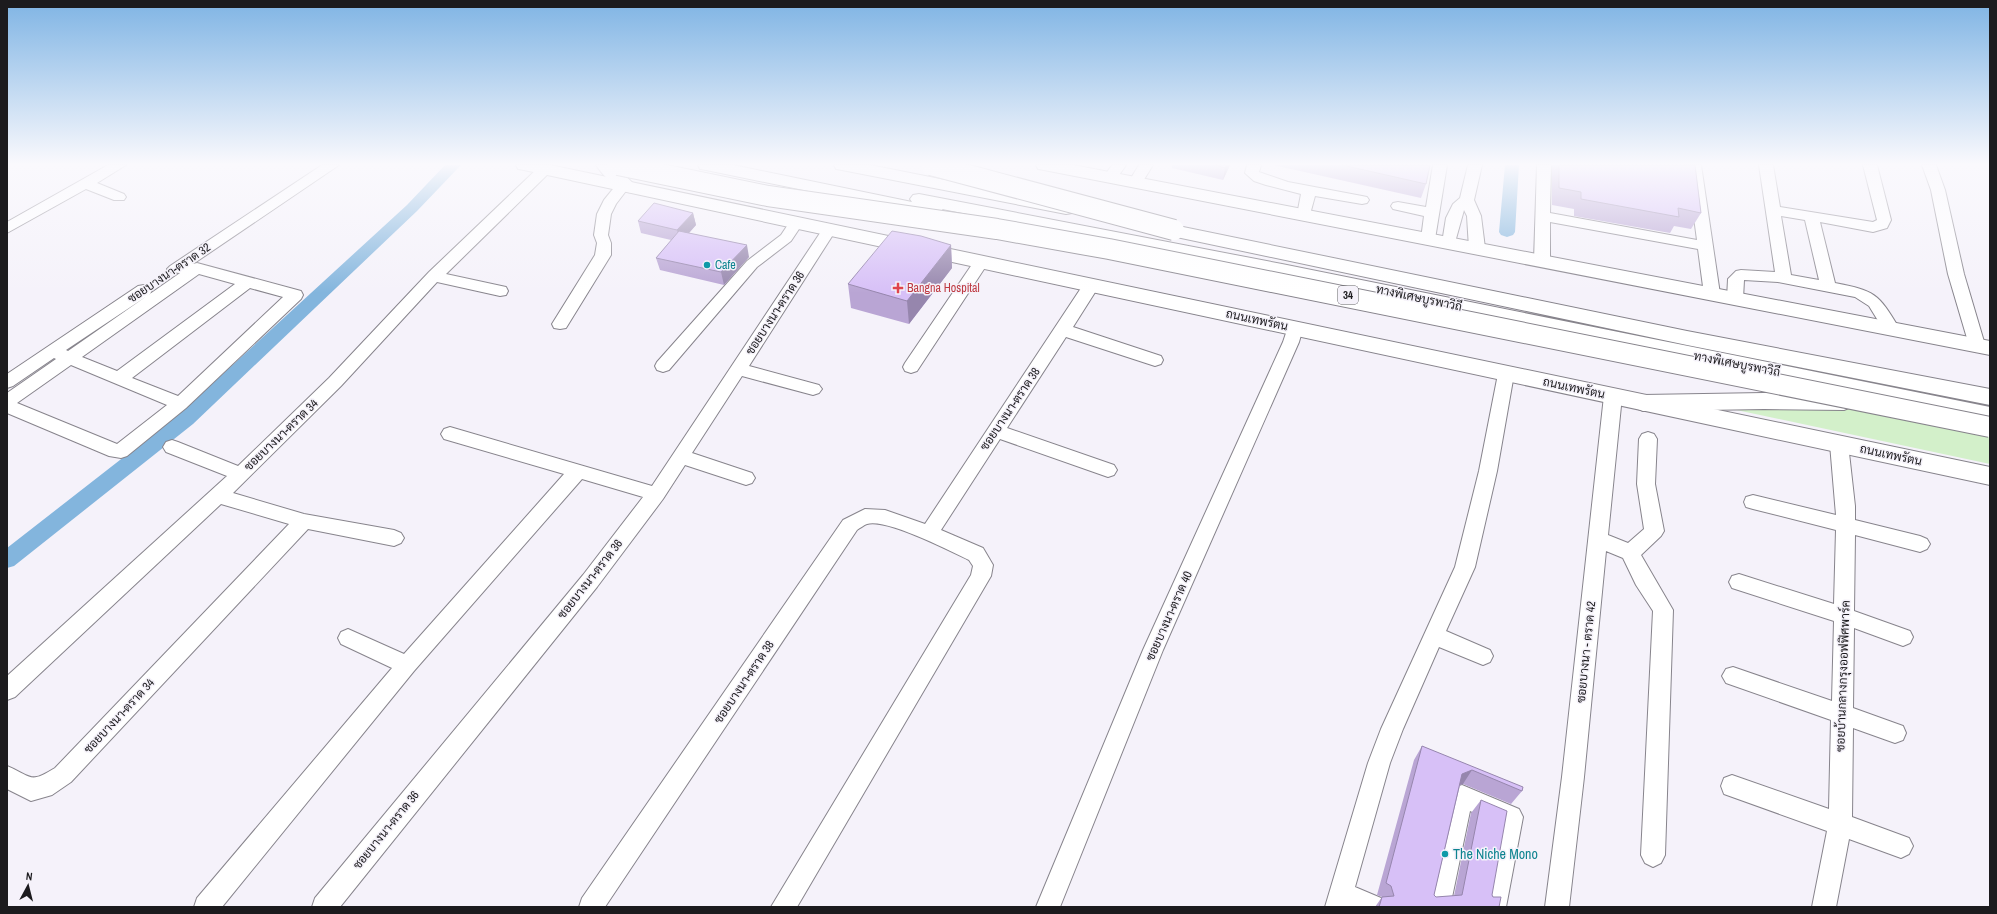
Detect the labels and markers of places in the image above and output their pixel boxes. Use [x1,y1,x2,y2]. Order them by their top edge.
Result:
place label: Cafe [715,257,736,273]
marker: Cafe [702,260,712,270]
place label: Bangna Hospital [907,280,980,296]
marker: Bangna Hospital [892,282,904,294]
place label: The Niche Mono [1453,845,1538,863]
marker: The Niche Mono [1440,849,1450,859]

